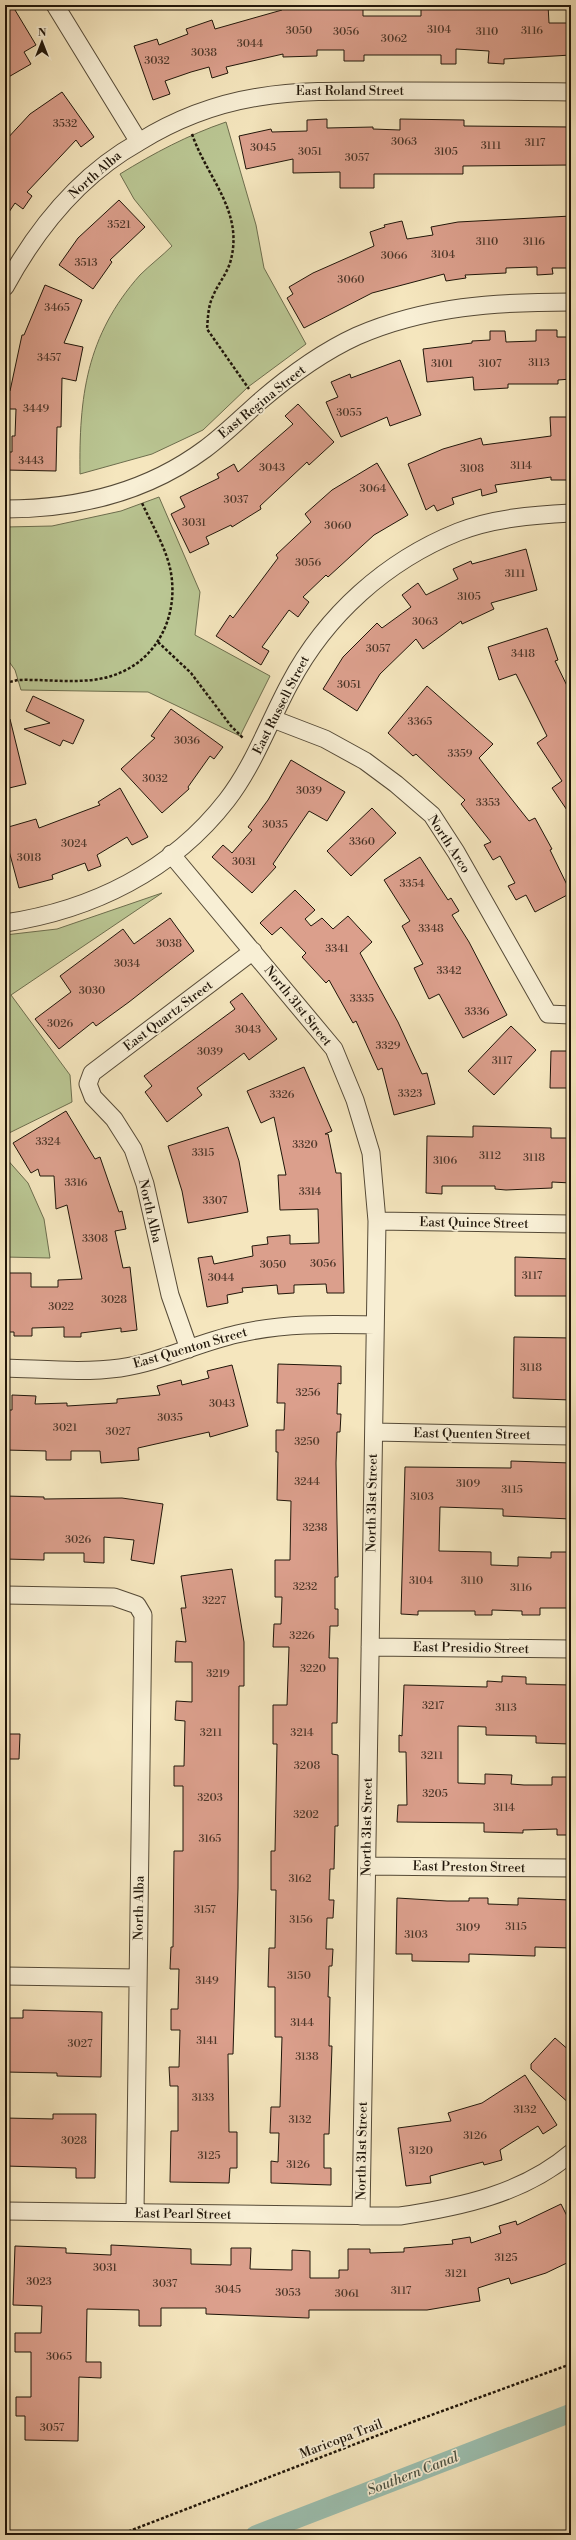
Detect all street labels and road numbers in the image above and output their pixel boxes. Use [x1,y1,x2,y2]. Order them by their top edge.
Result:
street label: East Roland Street [296,83,405,99]
street label: North Alba [65,147,125,202]
street label: East Regina Street [215,362,309,442]
street label: East Russell Street [249,653,313,757]
street label: North Arco [424,812,474,876]
street label: North 31st Street [261,963,336,1050]
street label: East Quartz Street [120,977,216,1055]
street label: North Alba [135,1178,165,1245]
street label: East Quince Street [419,1214,529,1232]
street label: East Quenton Street [131,1324,249,1372]
street label: East Quenten Street [413,1425,531,1443]
street label: North 31st Street [363,1453,381,1553]
street label: East Presidio Street [413,1639,530,1657]
street label: North 31st Street [358,1777,376,1877]
street label: East Preston Street [412,1858,526,1876]
street label: North Alba [130,1875,148,1941]
street label: North 31st Street [353,2101,371,2201]
street label: East Pearl Street [134,2205,232,2223]
street label: Maricopa Trail [297,2416,385,2462]

